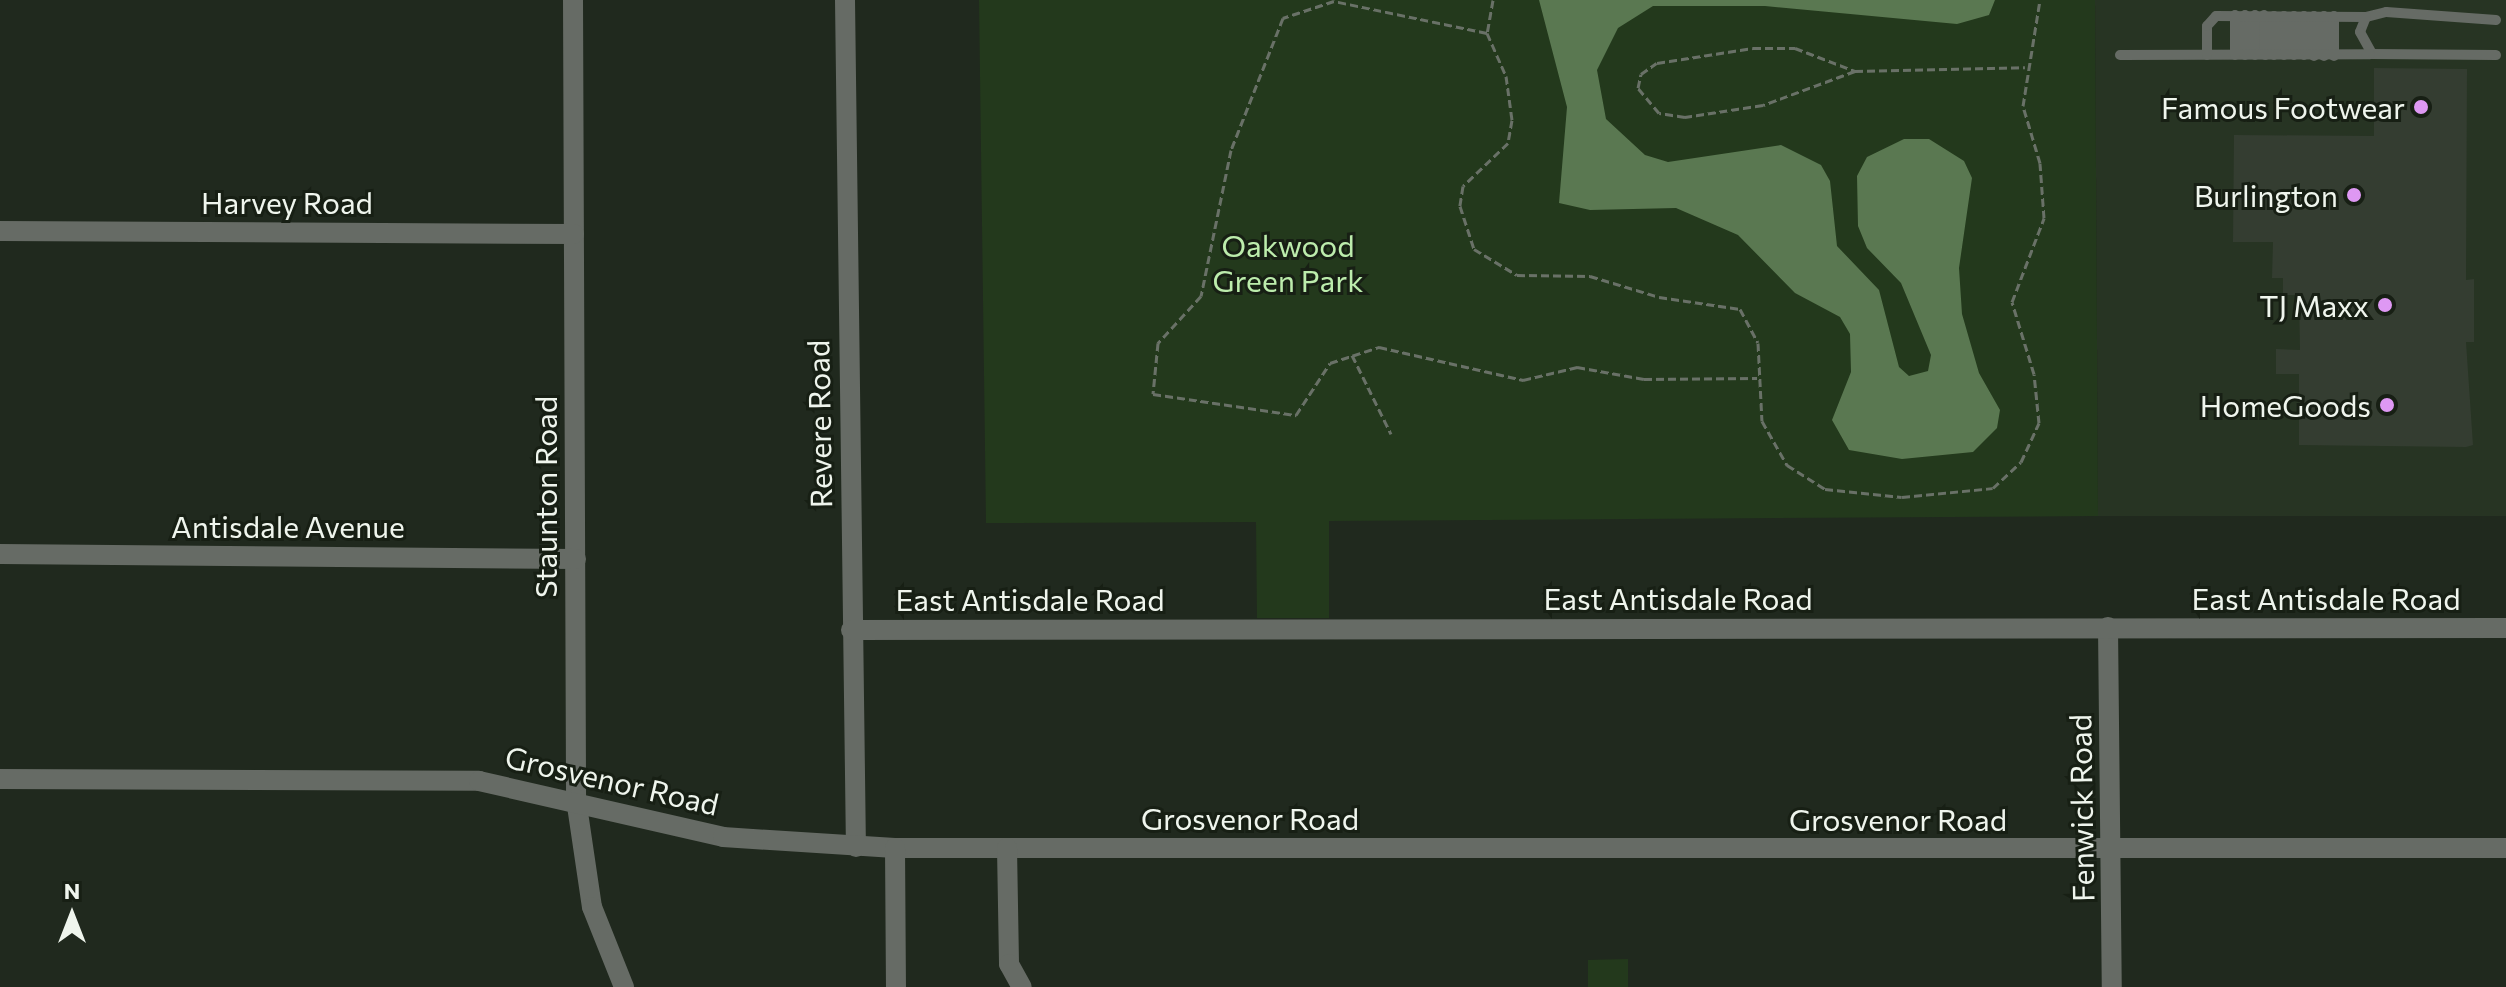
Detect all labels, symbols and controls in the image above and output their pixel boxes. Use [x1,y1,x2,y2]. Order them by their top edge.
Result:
place label: Famous Footwear [2161,89,2405,125]
marker: Famous Footwear [2412,98,2430,116]
place label: Burlington [2194,177,2338,213]
street label: Harvey Road [201,184,373,220]
marker: Burlington [2345,186,2363,204]
park label: Oakwood Green Park [1213,227,1363,298]
place label: TJ Maxx [2259,287,2369,323]
marker: TJ Maxx [2376,296,2394,314]
street label: Revere Road [800,340,838,508]
place label: HomeGoods [2200,387,2371,423]
street label: Staunton Road [527,396,563,598]
marker: HomeGoods [2378,396,2396,414]
street label: Antisdale Avenue [171,508,405,544]
street label: East Antisdale Road [1544,580,1812,616]
street label: East Antisdale Road [2192,580,2460,616]
street label: East Antisdale Road [896,581,1164,617]
street label: Fenwick Road [2061,714,2101,902]
street label: Grosvenor Road [502,738,722,822]
street label: Grosvenor Road [1141,800,1359,836]
street label: Grosvenor Road [1789,801,2007,837]
north arrow [32,875,112,955]
text: N [64,877,80,904]

